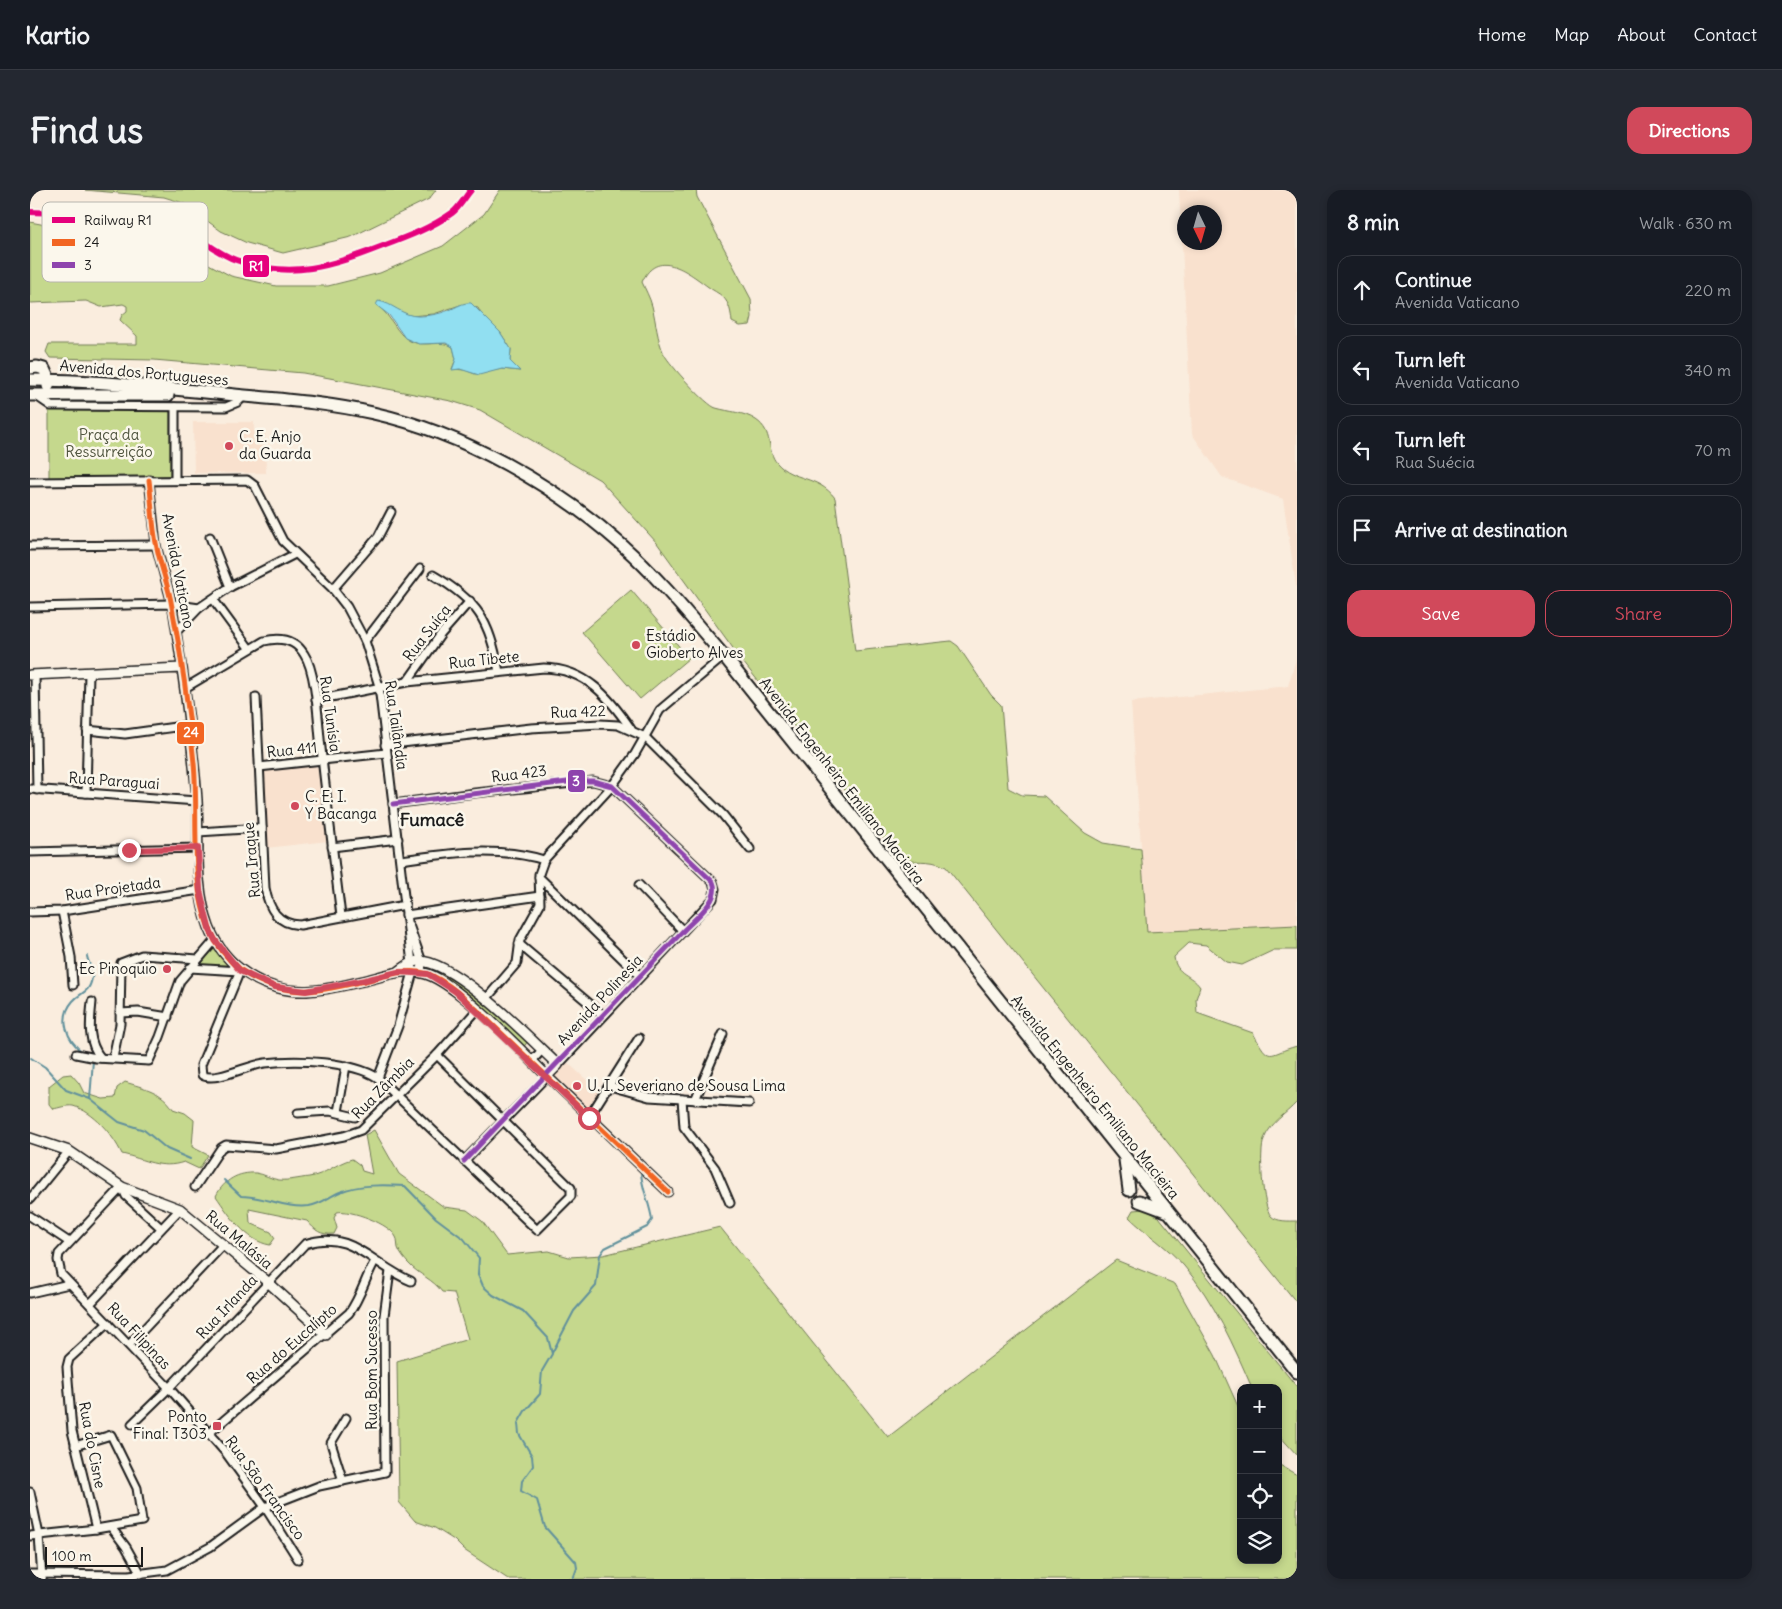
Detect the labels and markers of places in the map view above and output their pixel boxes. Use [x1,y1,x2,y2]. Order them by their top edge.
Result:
place label: C. E. Anjo da Guarda [239,427,312,463]
marker: C. E. Anjo da Guarda [223,440,235,452]
place label: Estádio Gioberto Alves [646,626,744,662]
marker: Estádio Gioberto Alves [630,639,642,651]
place label: C. E. I. Y Bacanga [305,787,377,823]
marker: C. E. I. Y Bacanga [289,800,301,812]
place label: Ec Pinoquio [79,959,157,978]
marker: Ec Pinoquio [161,963,173,975]
place label: U. I. Severiano de Sousa Lima [587,1076,786,1095]
marker: U. I. Severiano de Sousa Lima [571,1080,583,1092]
place label: Ponto Final: T303 [133,1407,207,1443]
marker: Ponto Final: T303 [211,1420,223,1432]

